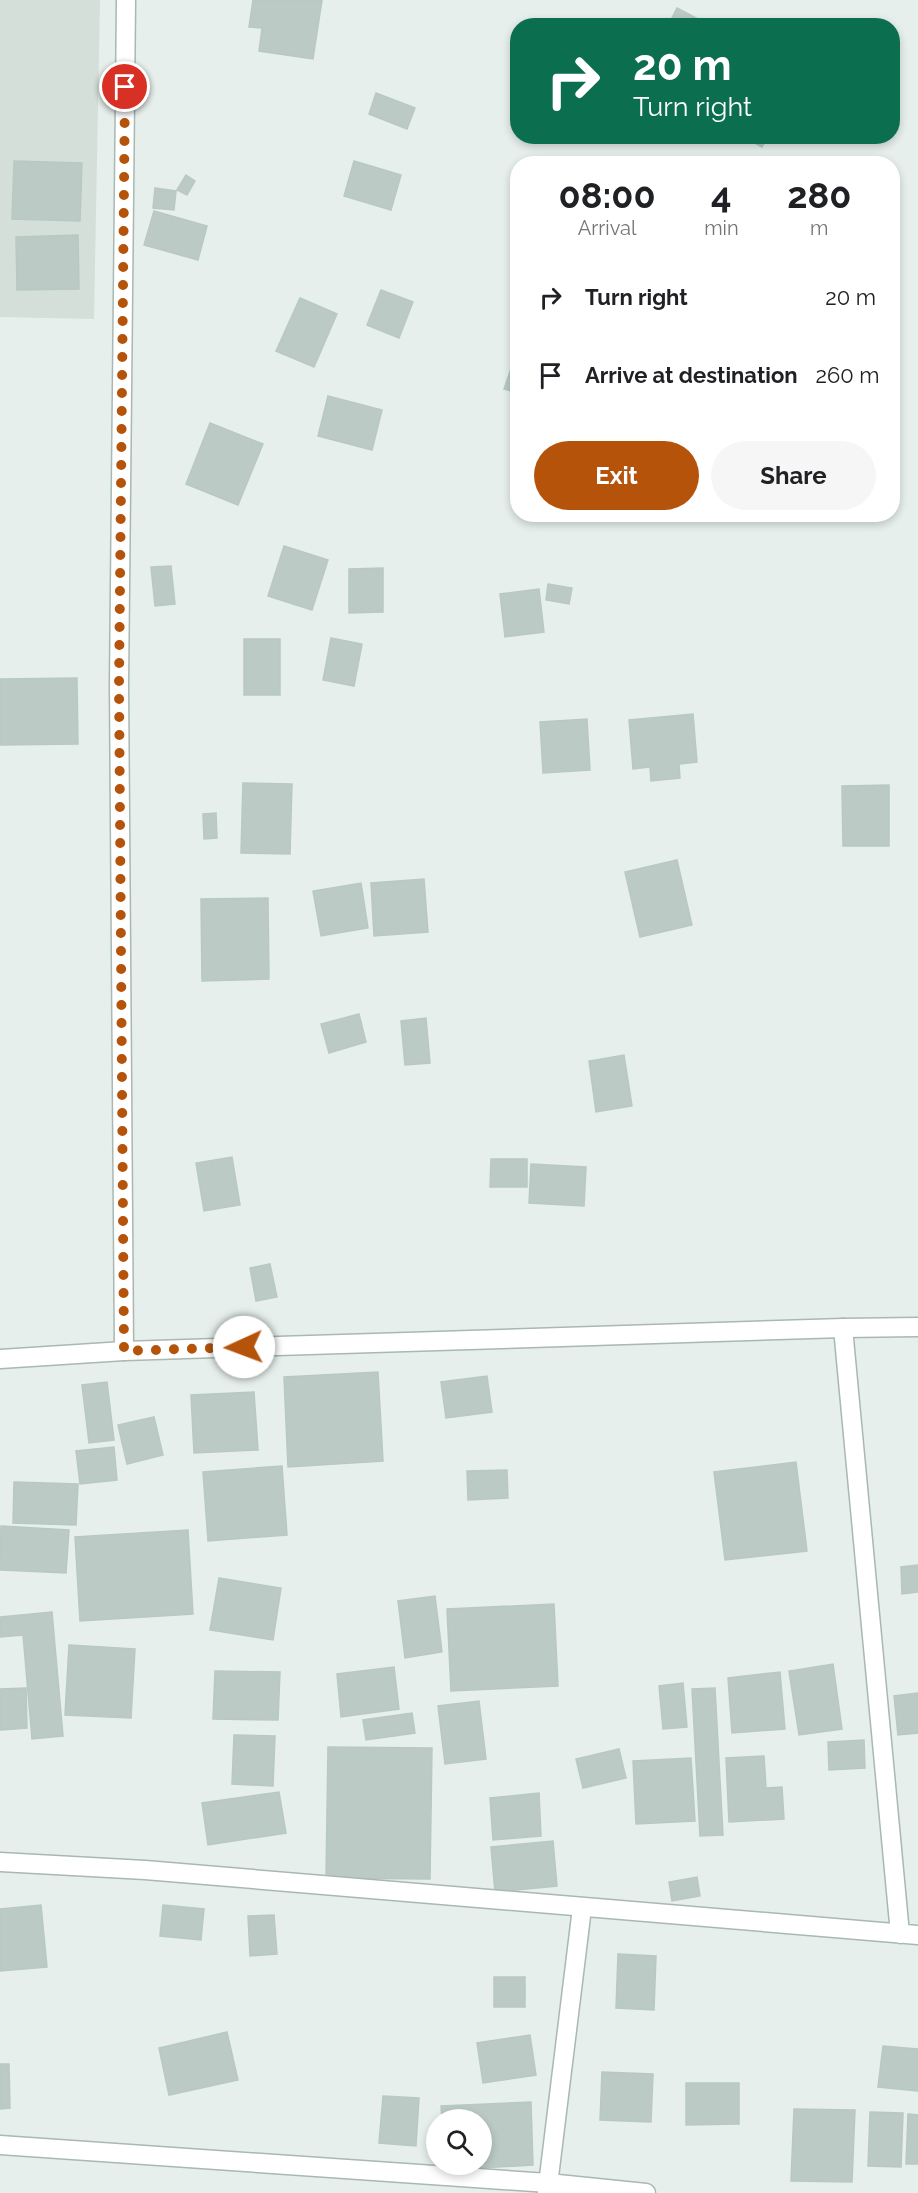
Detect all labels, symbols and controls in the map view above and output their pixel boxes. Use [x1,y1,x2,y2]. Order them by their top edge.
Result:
text: 20 m [633,41,732,90]
icon: right [534,42,612,120]
pin [99,61,150,112]
icon: arrive [108,70,141,103]
text: Turn right [633,91,752,122]
text: 08:00 [559,174,656,216]
text: 4 [711,174,732,216]
text: 280 [787,174,851,216]
text: Arrival [578,216,636,240]
text: min [704,216,739,240]
text: m [810,216,828,240]
icon: right [534,281,567,314]
text: Turn right [585,284,688,310]
text: 20 m [825,284,876,310]
icon: arrive [534,359,567,392]
text: Arrive at destination [585,362,798,388]
text: 260 m [816,362,880,388]
button: Exit [534,441,699,510]
button: Share [711,441,876,510]
position arrow [212,1315,276,1379]
map controls [426,2109,492,2175]
button: search [426,2109,492,2175]

